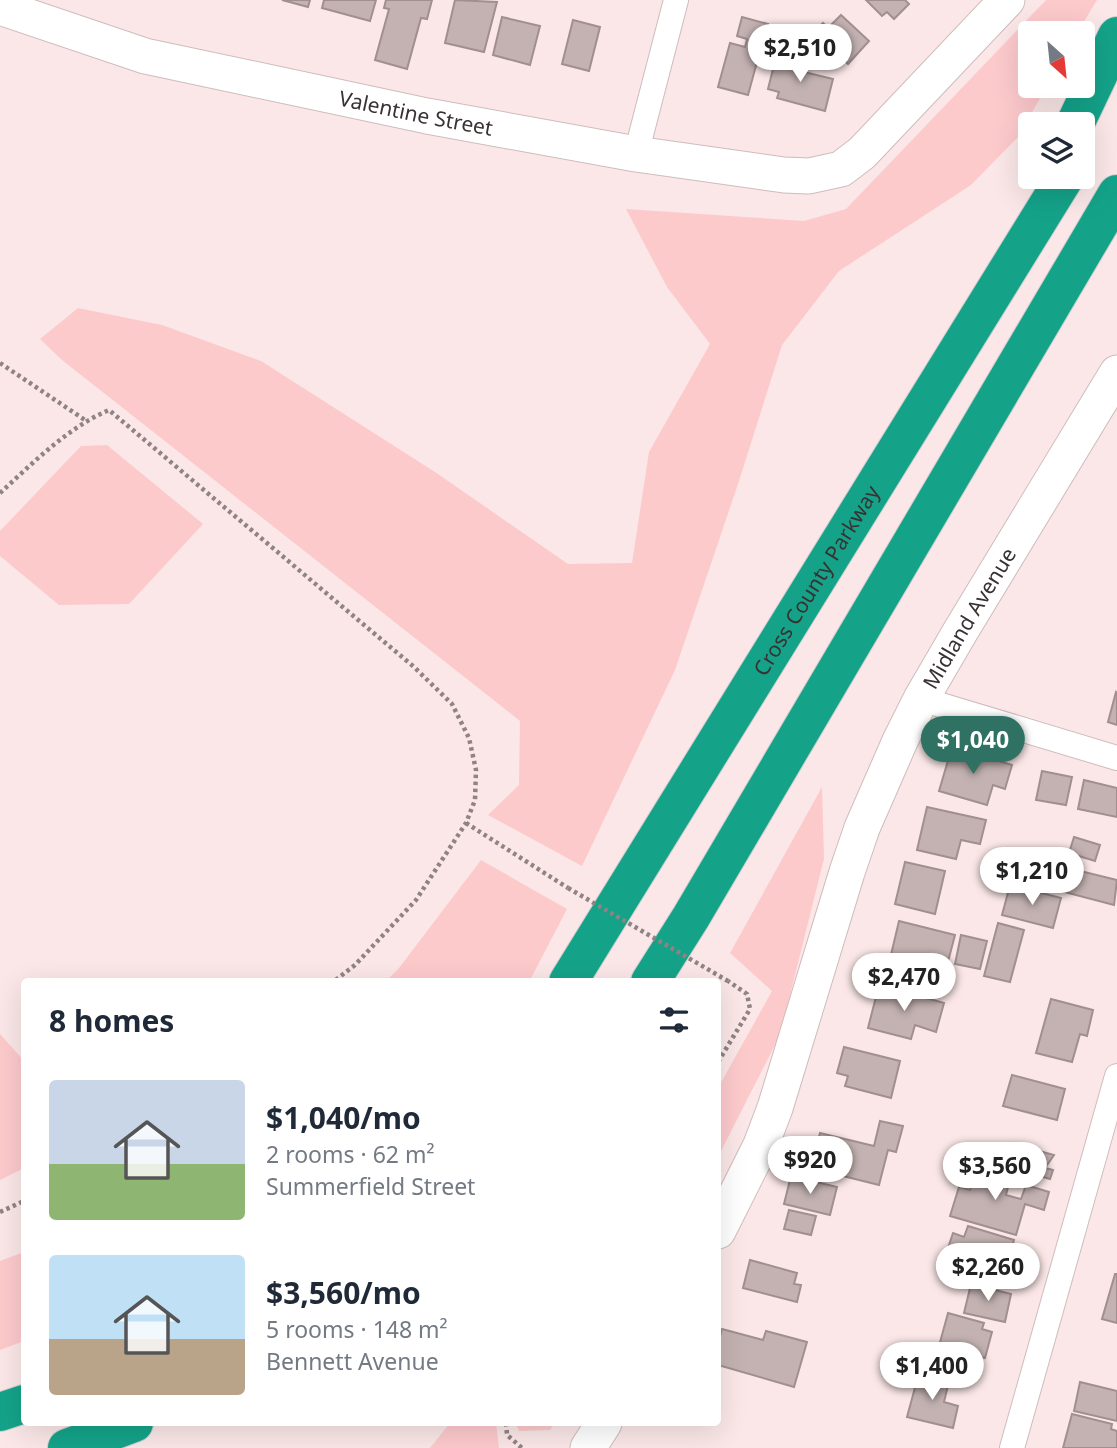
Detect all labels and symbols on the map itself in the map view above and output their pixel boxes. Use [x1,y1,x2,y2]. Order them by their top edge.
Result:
north arrow [1018,21,1096,98]
pin: $2,510 [743,24,857,84]
street label: Valentine Street [337,84,496,142]
street label: Cross County Parkway [747,480,886,681]
street label: Midland Avenue [916,542,1022,694]
pin: $1,040 [916,716,1030,776]
pin: $1,210 [975,848,1089,907]
pin: $2,470 [847,954,961,1013]
pin: $920 [769,1136,851,1196]
pin: $3,560 [938,1142,1052,1202]
pin: $2,260 [931,1244,1045,1303]
pin: $1,400 [875,1342,989,1402]

